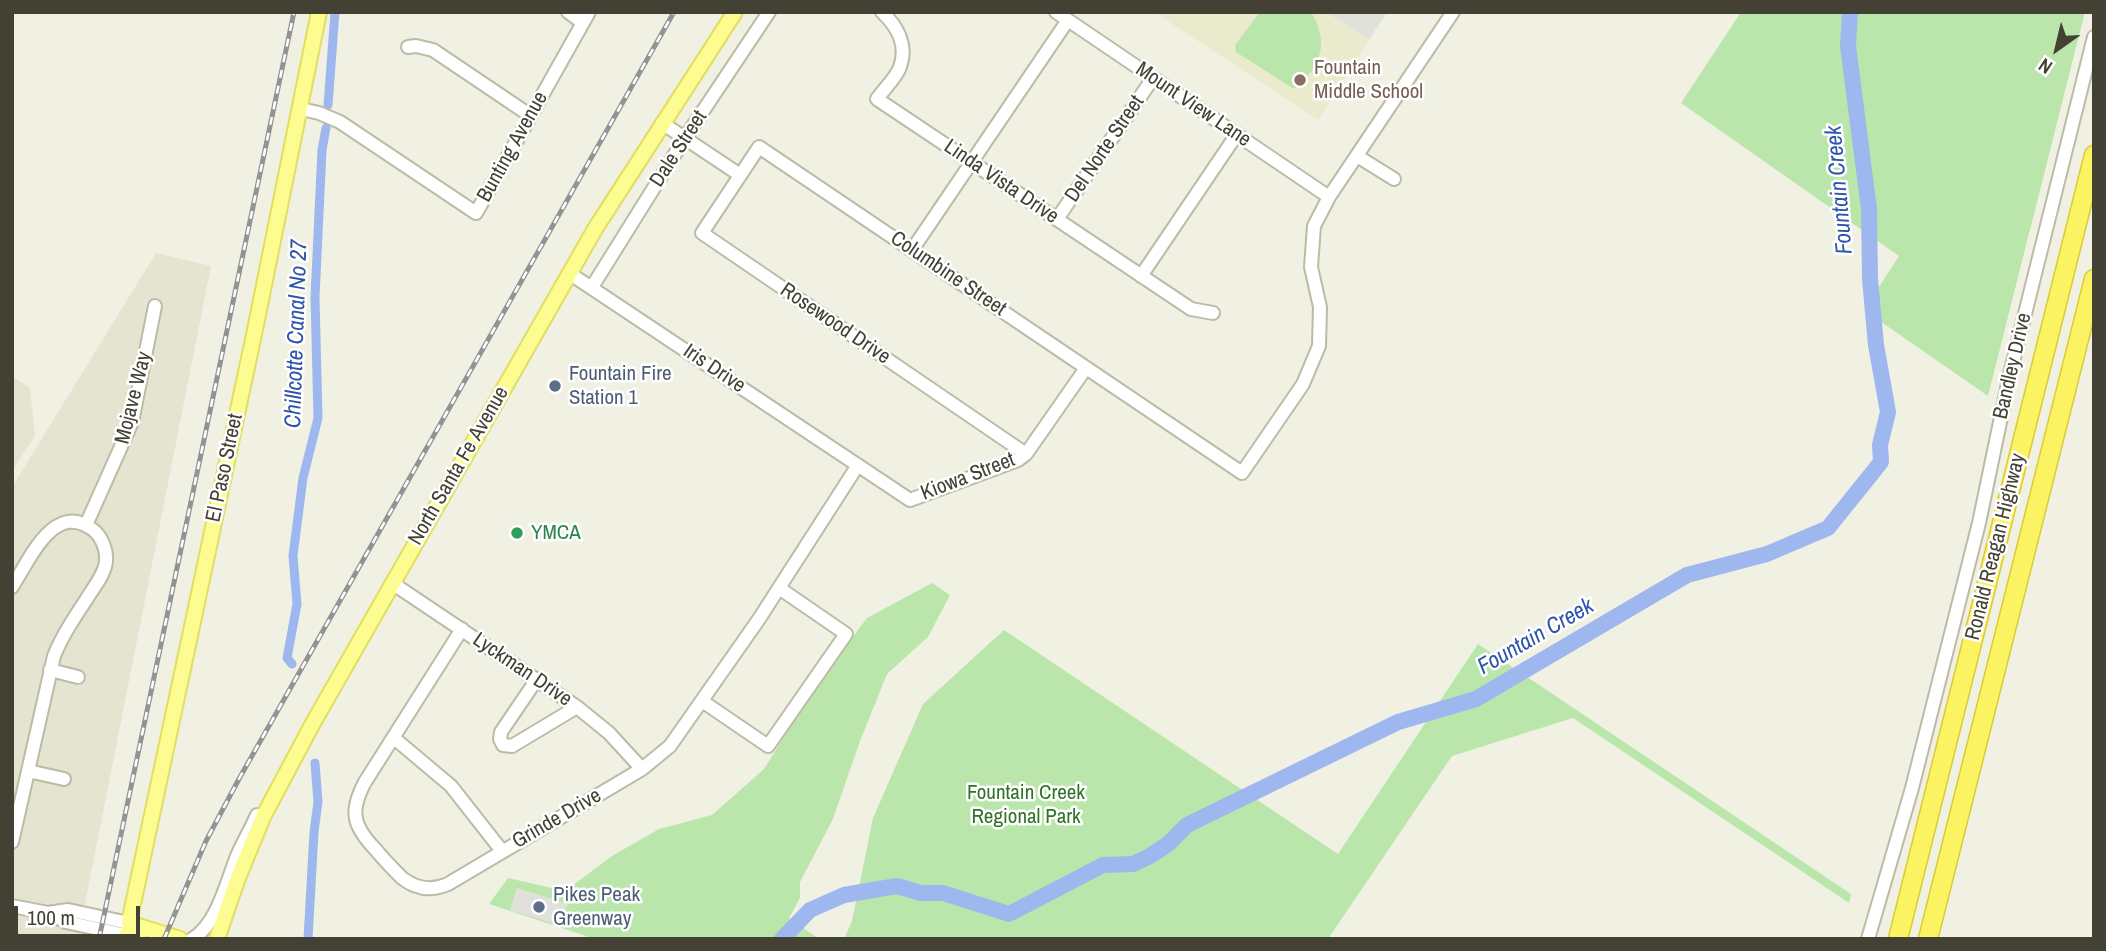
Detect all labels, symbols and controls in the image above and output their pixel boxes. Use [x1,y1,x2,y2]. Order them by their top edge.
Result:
north arrow [2022,14,2092,84]
text: N [2033,52,2057,80]
place label: Fountain Middle School [1314,55,1423,105]
street label: Mount View Lane [1131,57,1255,153]
marker: Fountain Middle School [1292,72,1308,88]
street label: Bunting Avenue [472,87,554,207]
street label: Del Norte Street [1060,91,1150,207]
street label: Dale Street [645,106,713,192]
water label: Fountain Creek [1821,124,1859,256]
street label: Linda Vista Drive [939,134,1063,230]
street label: Columbine Street [885,226,1011,322]
water label: Chillcotte Canal No 27 [280,239,314,429]
street label: Rosewood Drive [775,278,895,370]
street label: Bandley Drive [1989,310,2037,422]
street label: Iris Drive [678,339,750,399]
street label: Mojave Way [110,349,158,447]
place label: Fountain Fire Station 1 [569,361,672,411]
marker: Fountain Fire Station 1 [547,378,563,394]
street label: North Santa Fe Avenue [403,382,515,550]
street label: El Paso Street [201,412,249,524]
street label: Kiowa Street [917,448,1019,506]
street label: Ronald Reagan Highway [1961,451,2031,643]
place label: YMCA [531,520,581,546]
marker: YMCA [509,525,525,541]
water label: Fountain Creek [1473,593,1599,681]
street label: Lyckman Drive [468,628,576,712]
park label: Fountain Creek Regional Park [967,780,1085,830]
street label: Grinde Drive [508,783,606,855]
place label: Pikes Peak Greenway [553,882,640,932]
scale bar [18,892,144,936]
marker: Pikes Peak Greenway [531,899,547,915]
text: 100 m [27,903,75,932]

